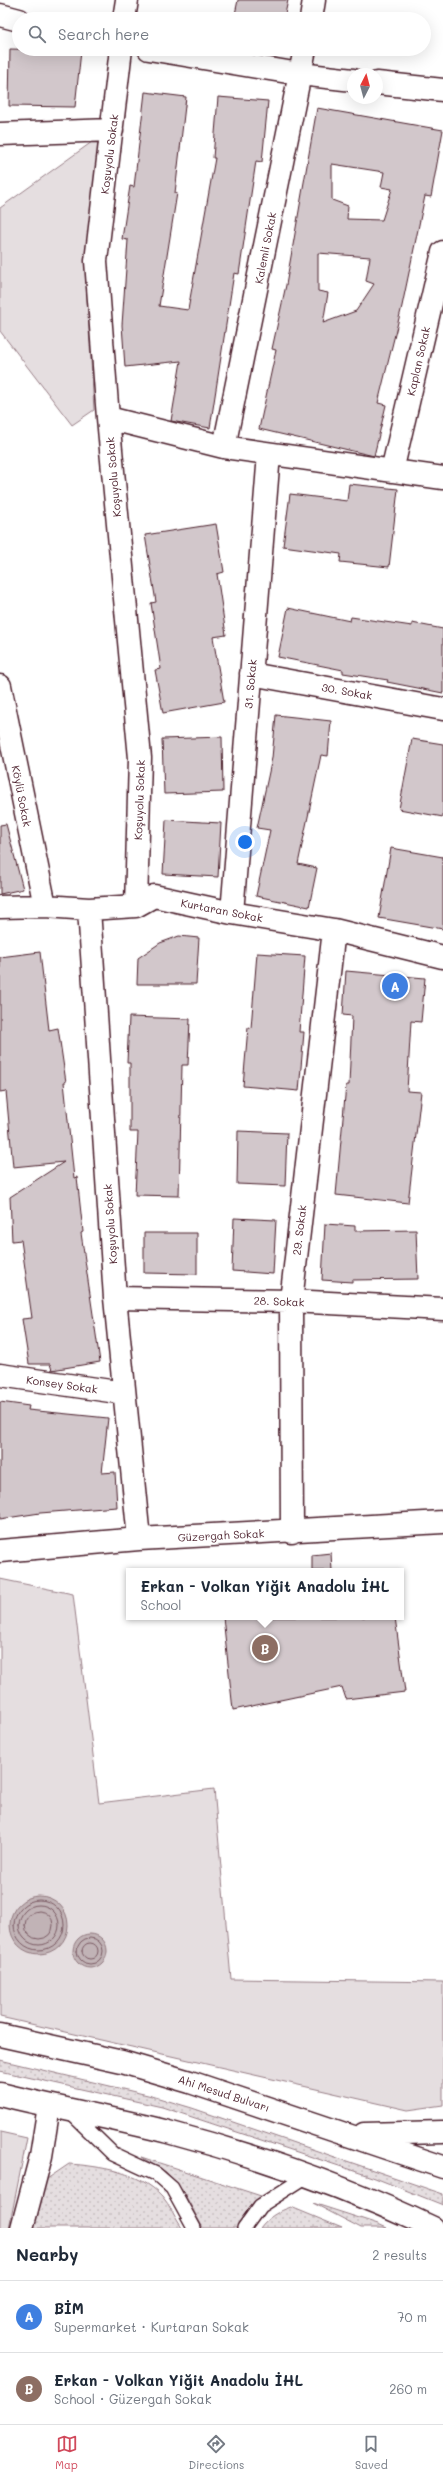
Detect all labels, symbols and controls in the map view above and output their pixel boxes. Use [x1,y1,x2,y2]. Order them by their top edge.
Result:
search box [12,12,431,56]
icon: search [26,23,48,45]
text: Search here [58,24,149,44]
north arrow [347,68,383,104]
street label: Koşuyolu Sokak [97,113,121,195]
street label: Kalemli Sokak [251,211,279,285]
street label: Kaplan Sokak [403,325,433,397]
street label: Koşuyolu Sokak [102,436,124,518]
street label: 31. Sokak [240,659,260,709]
street label: 30. Sokak [320,679,374,703]
street label: Koşuyolu Sokak [130,759,148,840]
street label: Köylü Sokak [9,764,35,828]
your location [235,832,255,852]
street label: Kurtaran Sokak [180,895,264,925]
pin: A [382,971,408,1001]
street label: Koşuyolu Sokak [100,1183,120,1265]
street label: 29. Sokak [288,1204,310,1256]
street label: 28. Sokak [253,1293,305,1309]
street label: Konsey Sokak [25,1372,99,1396]
street label: Güzergah Sokak [177,1525,265,1545]
popup [126,1568,404,1620]
text: Erkan - Volkan Yiğit Anadolu İHL [140,1576,390,1596]
text: School [140,1596,181,1613]
pin: B [252,1633,278,1663]
street label: Ahi Mesud Bulvarı [176,2071,272,2115]
text: Nearby [16,2243,78,2265]
text: 2 results [372,2246,427,2263]
text: BİM [54,2298,84,2318]
text: A [24,2308,34,2325]
text: 70 m [397,2308,427,2325]
text: Supermarket · Kurtaran Sokak [54,2318,249,2335]
text: Erkan - Volkan Yiğit Anadolu İHL [54,2370,303,2390]
text: B [25,2380,33,2397]
text: 260 m [389,2380,427,2397]
text: School · Güzergah Sokak [54,2390,212,2407]
tab: Map [55,2433,78,2472]
tab: Directions [188,2433,244,2472]
tab: Saved [355,2433,388,2472]

